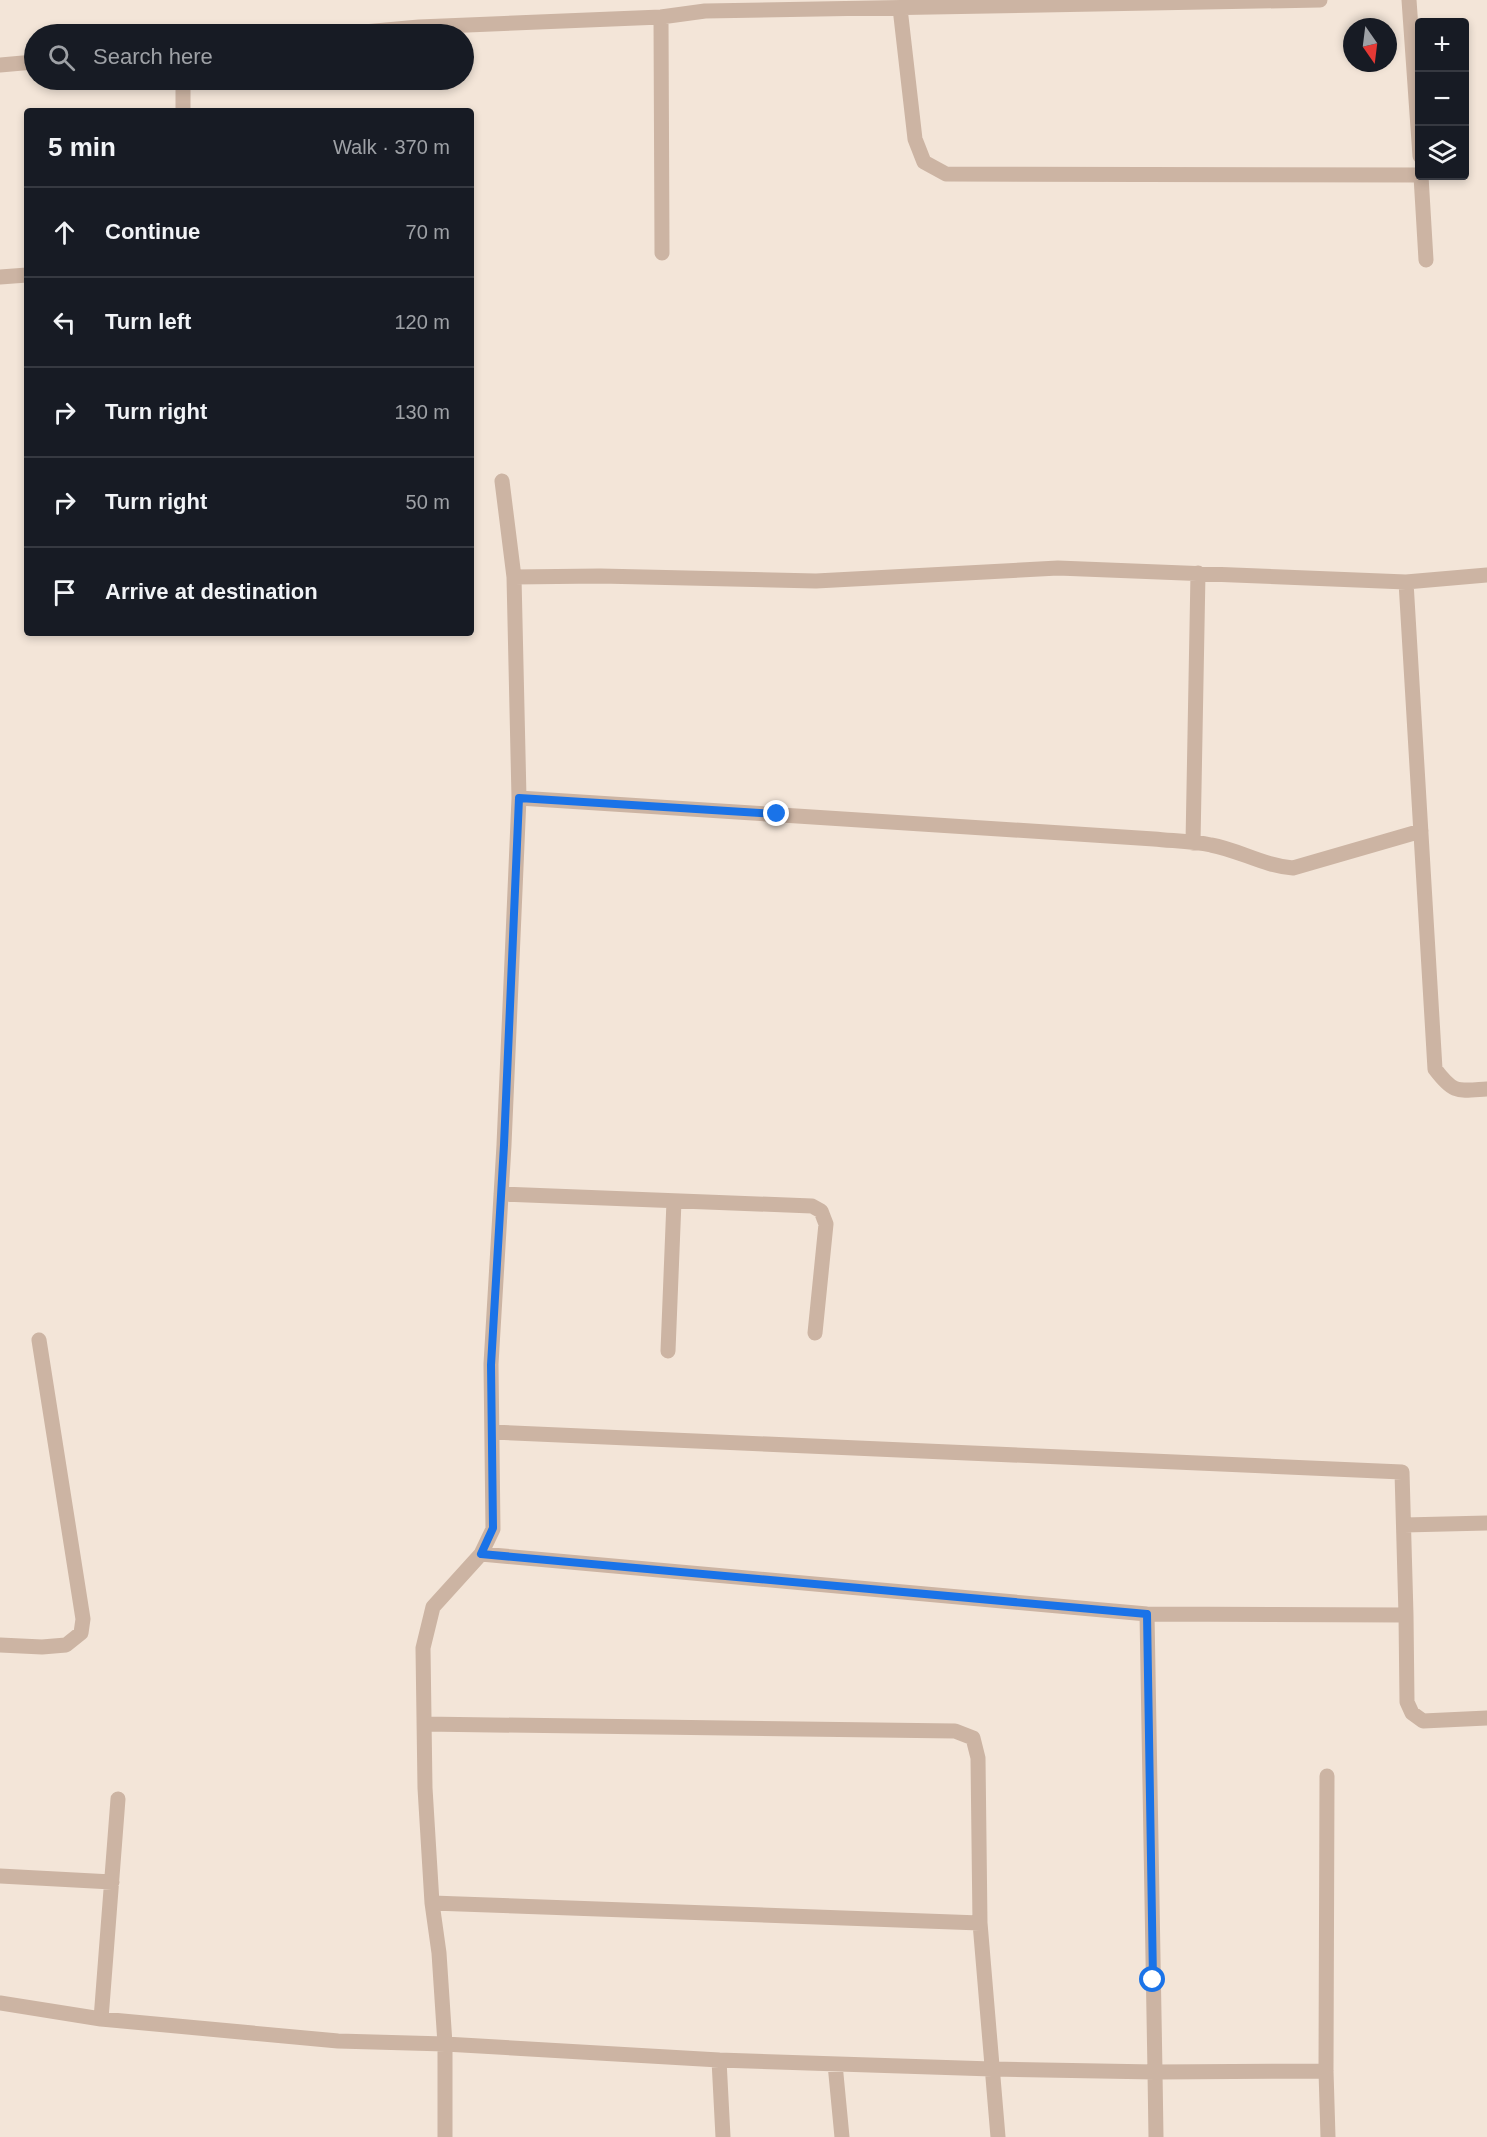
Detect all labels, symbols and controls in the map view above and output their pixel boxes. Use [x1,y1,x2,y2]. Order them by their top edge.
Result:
north arrow [1343,18,1397,72]
map controls [1415,18,1469,180]
button: + [1415,18,1469,72]
search box [24,24,474,90]
icon: search [45,41,78,74]
text: Search here [93,44,213,69]
button: − [1415,72,1469,126]
button: layers [1415,126,1469,180]
text: 5 min [48,132,116,162]
text: Walk · 370 m [333,136,450,158]
icon: ahead [48,216,81,249]
text: Continue [105,219,200,244]
text: 70 m [406,221,450,243]
icon: left [48,306,81,339]
text: Turn left [105,309,191,334]
text: 120 m [394,311,450,333]
icon: right [48,396,81,429]
text: Turn right [105,399,207,424]
text: 130 m [394,401,450,423]
icon: right [48,486,81,519]
text: Turn right [105,489,207,514]
text: 50 m [406,491,450,513]
icon: arrive [48,576,81,609]
text: Arrive at destination [105,579,318,604]
route end [763,800,789,826]
route start [1139,1966,1165,1992]

